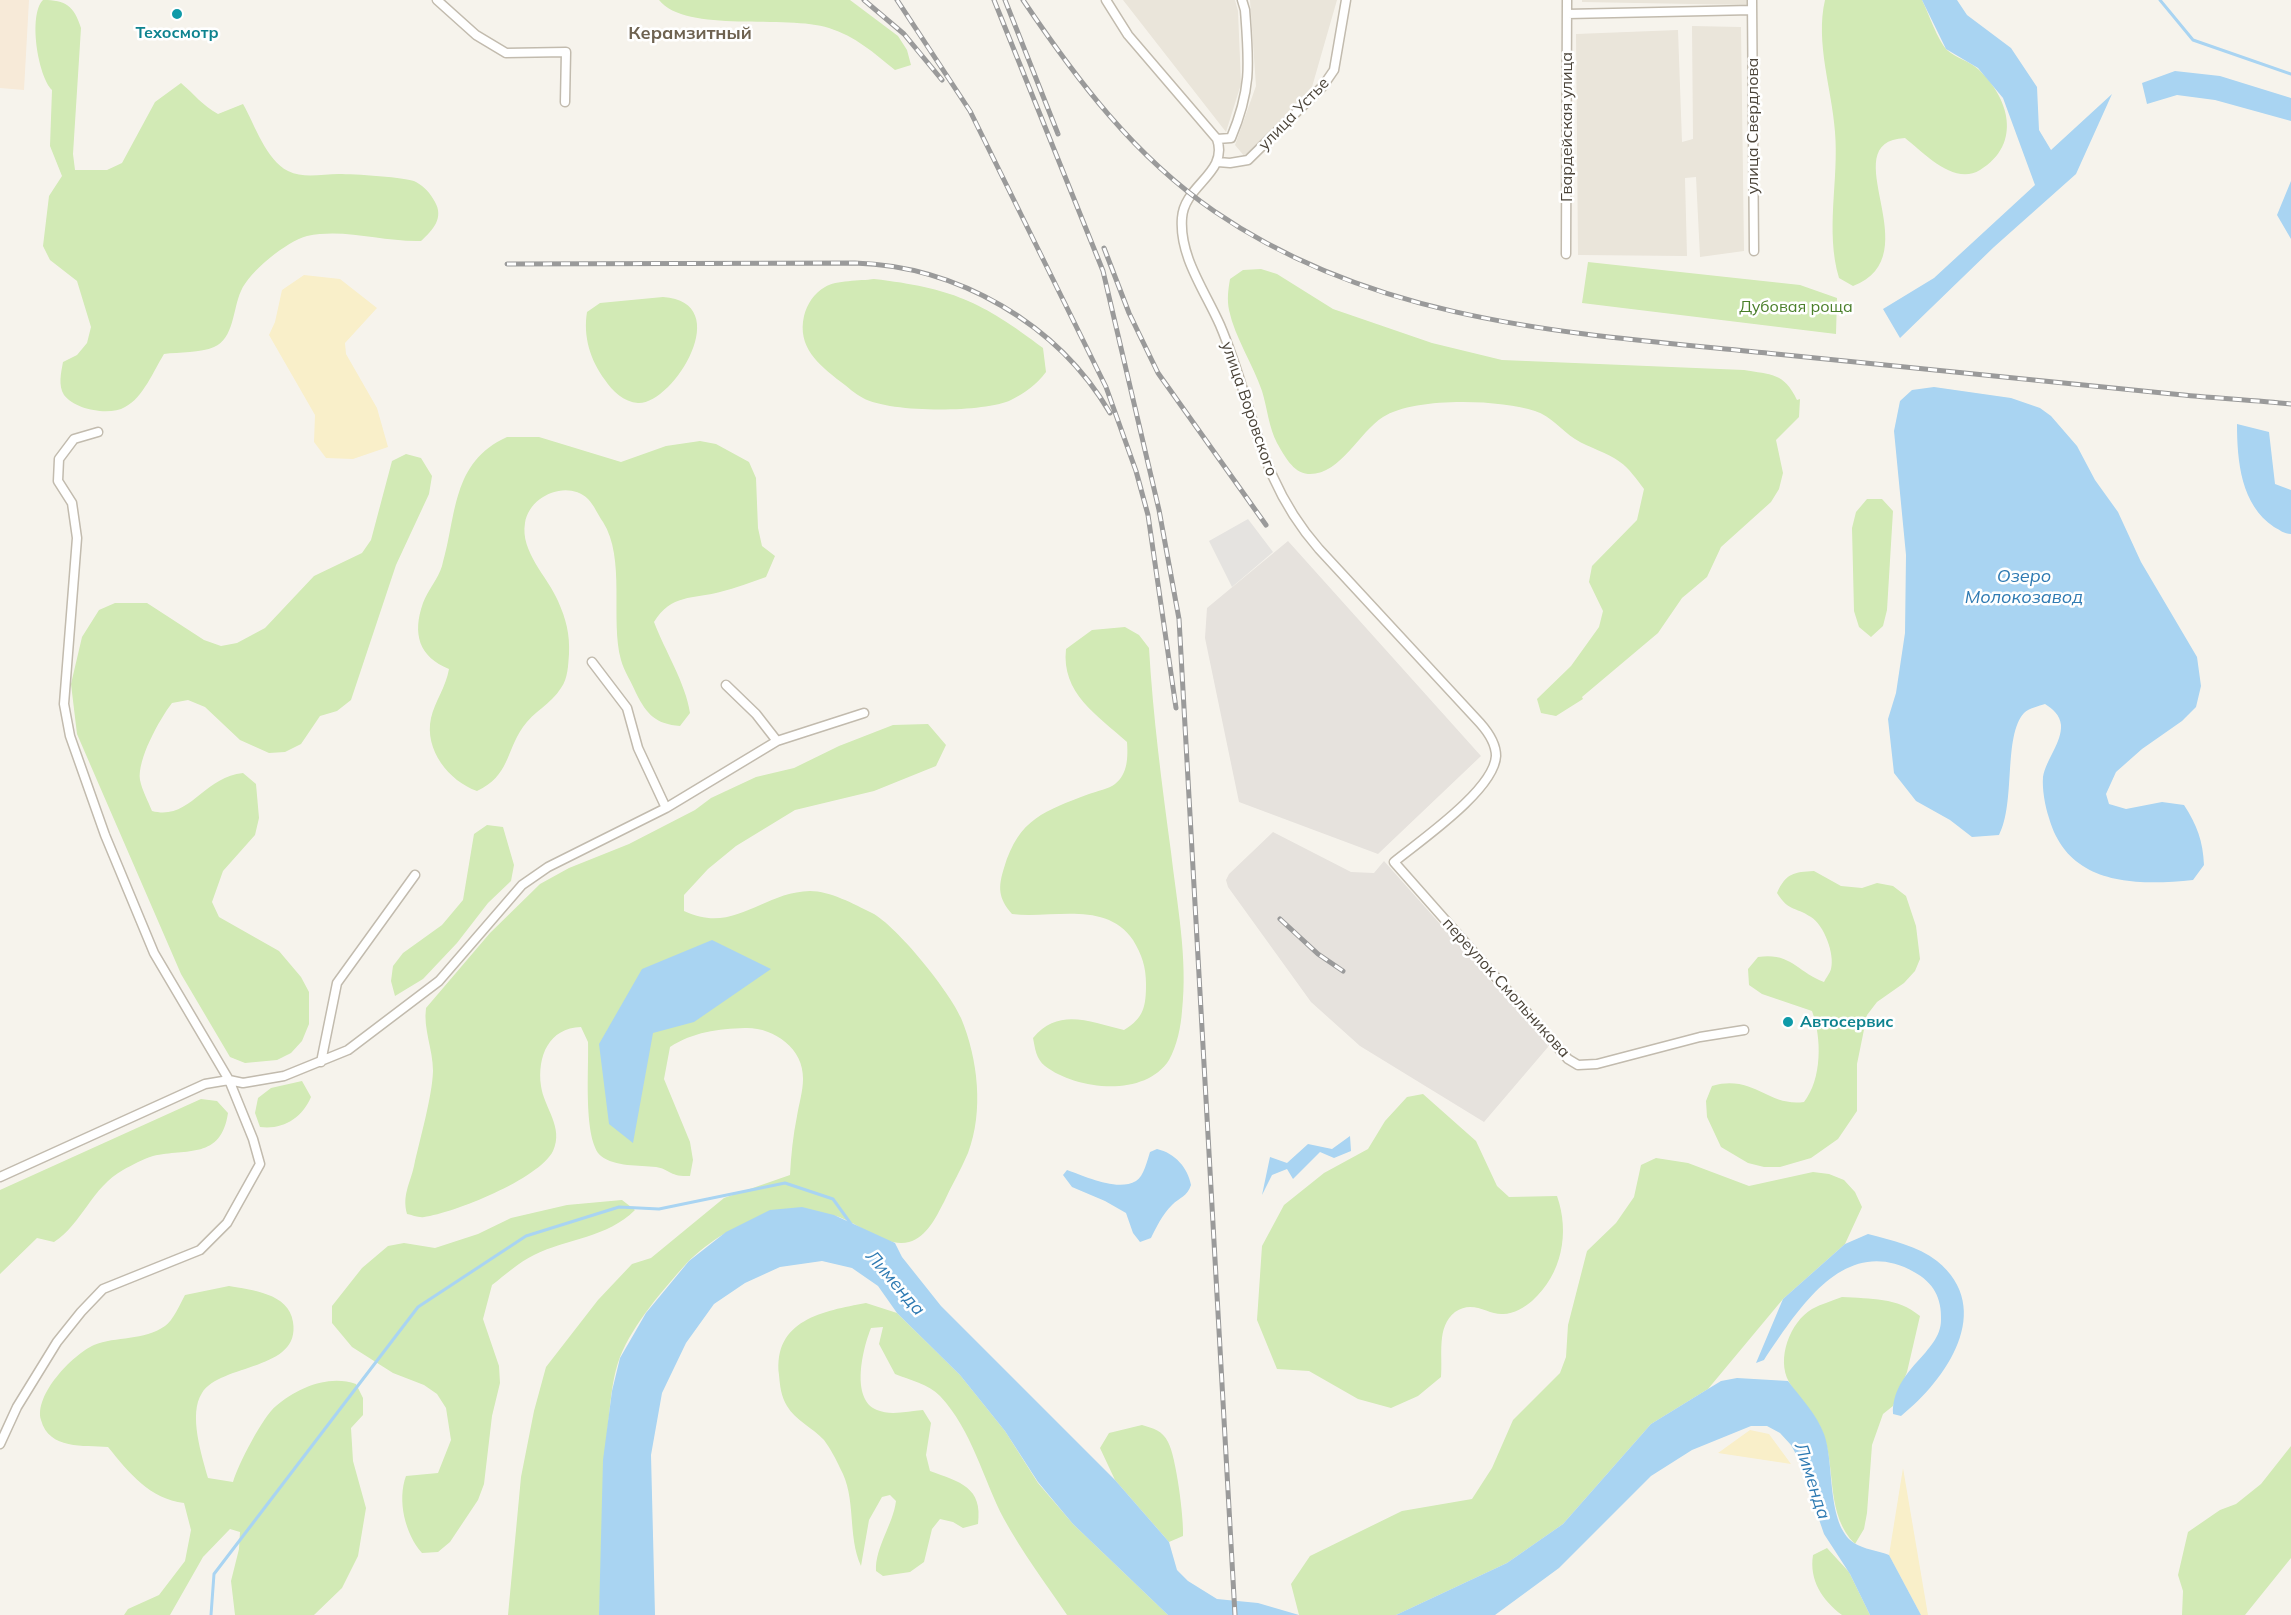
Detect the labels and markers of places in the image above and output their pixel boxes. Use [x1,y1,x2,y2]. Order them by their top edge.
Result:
marker: Техосмотр [170,7,184,21]
place label: Техосмотр [135,23,219,43]
place label: Автосервис [1800,1012,1894,1032]
marker: Автосервис [1781,1015,1795,1029]

